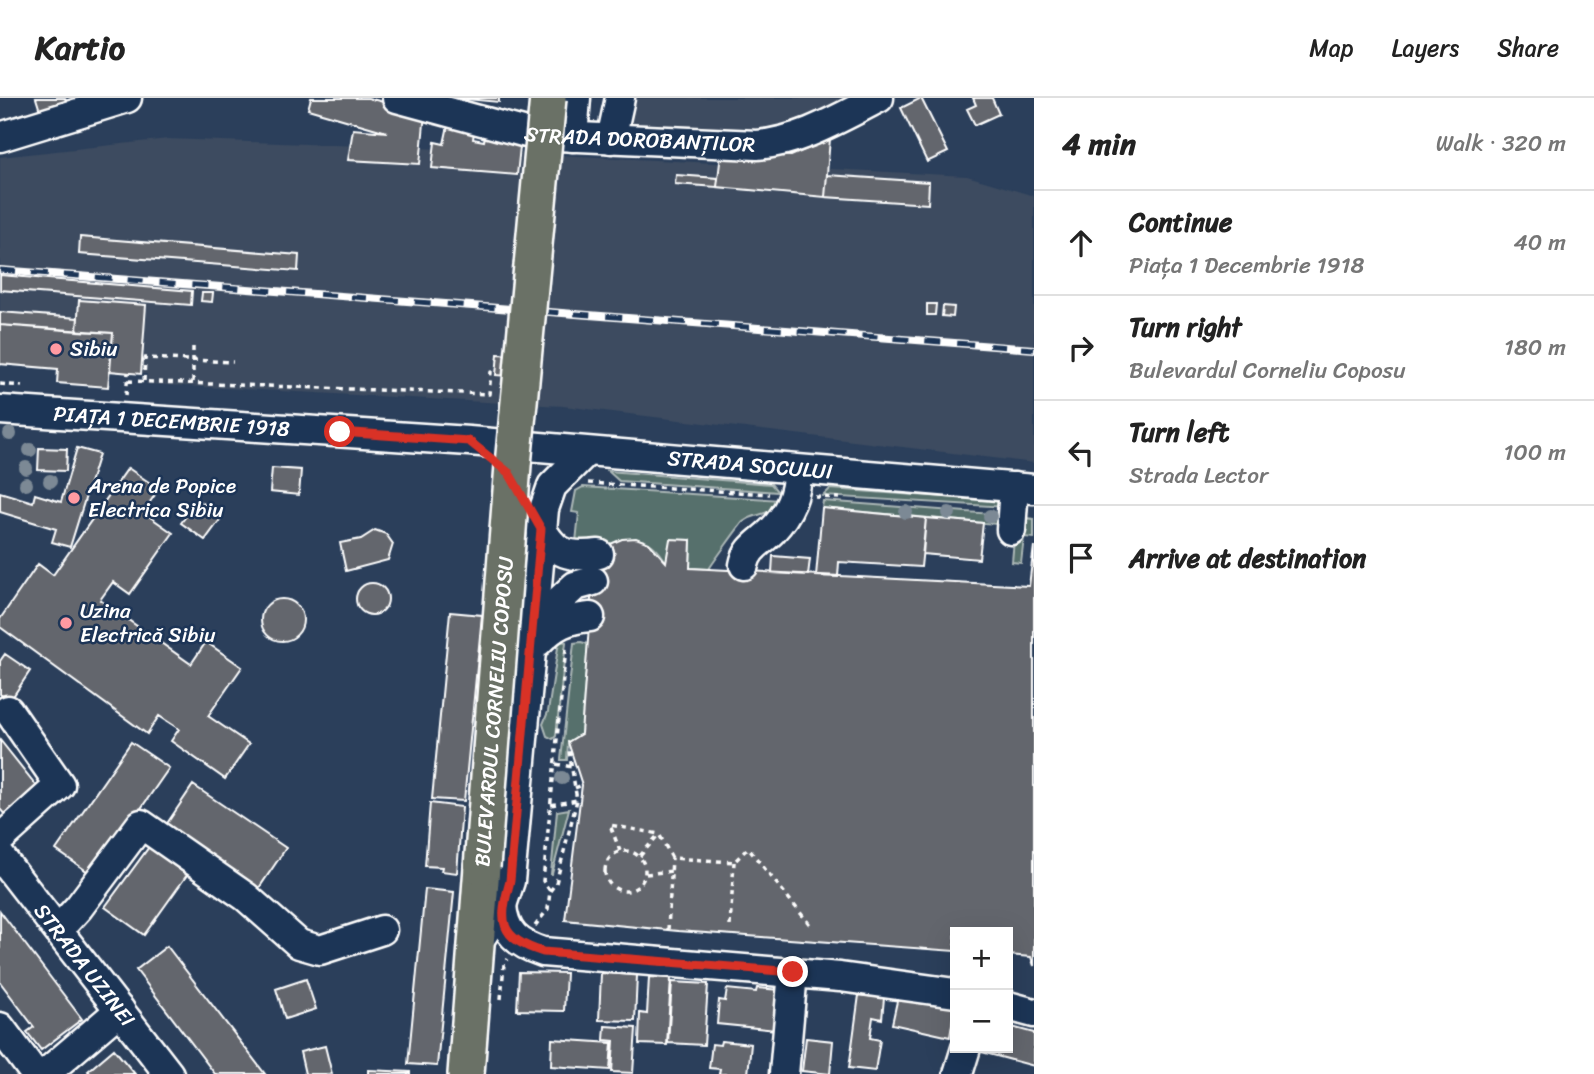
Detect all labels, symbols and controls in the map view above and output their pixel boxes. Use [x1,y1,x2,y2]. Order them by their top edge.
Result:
text: Kartio [35,19,125,77]
text: Map [1309,27,1354,69]
text: Layers [1392,27,1459,69]
text: Share [1497,27,1559,69]
street label: STRADA DOROBANȚILOR [520,114,756,164]
text: 4 min [1062,117,1136,171]
text: Walk · 320 m [1436,123,1566,164]
text: Continue [1129,199,1232,245]
text: 40 m [1513,222,1566,263]
icon: ahead [1062,224,1100,262]
text: Piața 1 Decembrie 1918 [1129,245,1364,286]
text: Turn right [1129,304,1242,350]
text: 180 m [1504,327,1566,368]
icon: right [1062,329,1100,367]
place label: Sibiu [70,330,118,368]
marker: Sibiu [48,341,64,357]
text: Bulevardul Corneliu Coposu [1129,350,1406,391]
street label: PIAȚA 1 DECEMBRIE 1918 [52,395,291,448]
text: Turn left [1129,409,1229,455]
route start [324,416,355,447]
text: 100 m [1503,432,1566,473]
icon: left [1062,434,1100,472]
street label: STRADA SOCULUI [666,439,835,491]
text: Strada Lector [1129,455,1268,496]
place label: Arena de Popice Electrica Sibiu [87,467,236,529]
marker: Arena de Popice Electrica Sibiu [66,490,82,506]
text: Arrive at destination [1129,535,1366,581]
icon: arrive [1062,539,1100,577]
street label: BULEVARDUL CORNELIU COPOSU [463,554,525,868]
place label: Uzina Electrică Sibiu [80,592,216,654]
marker: Uzina Electrică Sibiu [58,615,74,631]
street label: STRADA UZINEI [24,895,146,1036]
map controls [950,927,1013,1053]
button: + [950,927,1013,990]
route end [777,956,808,987]
button: − [950,990,1013,1053]

